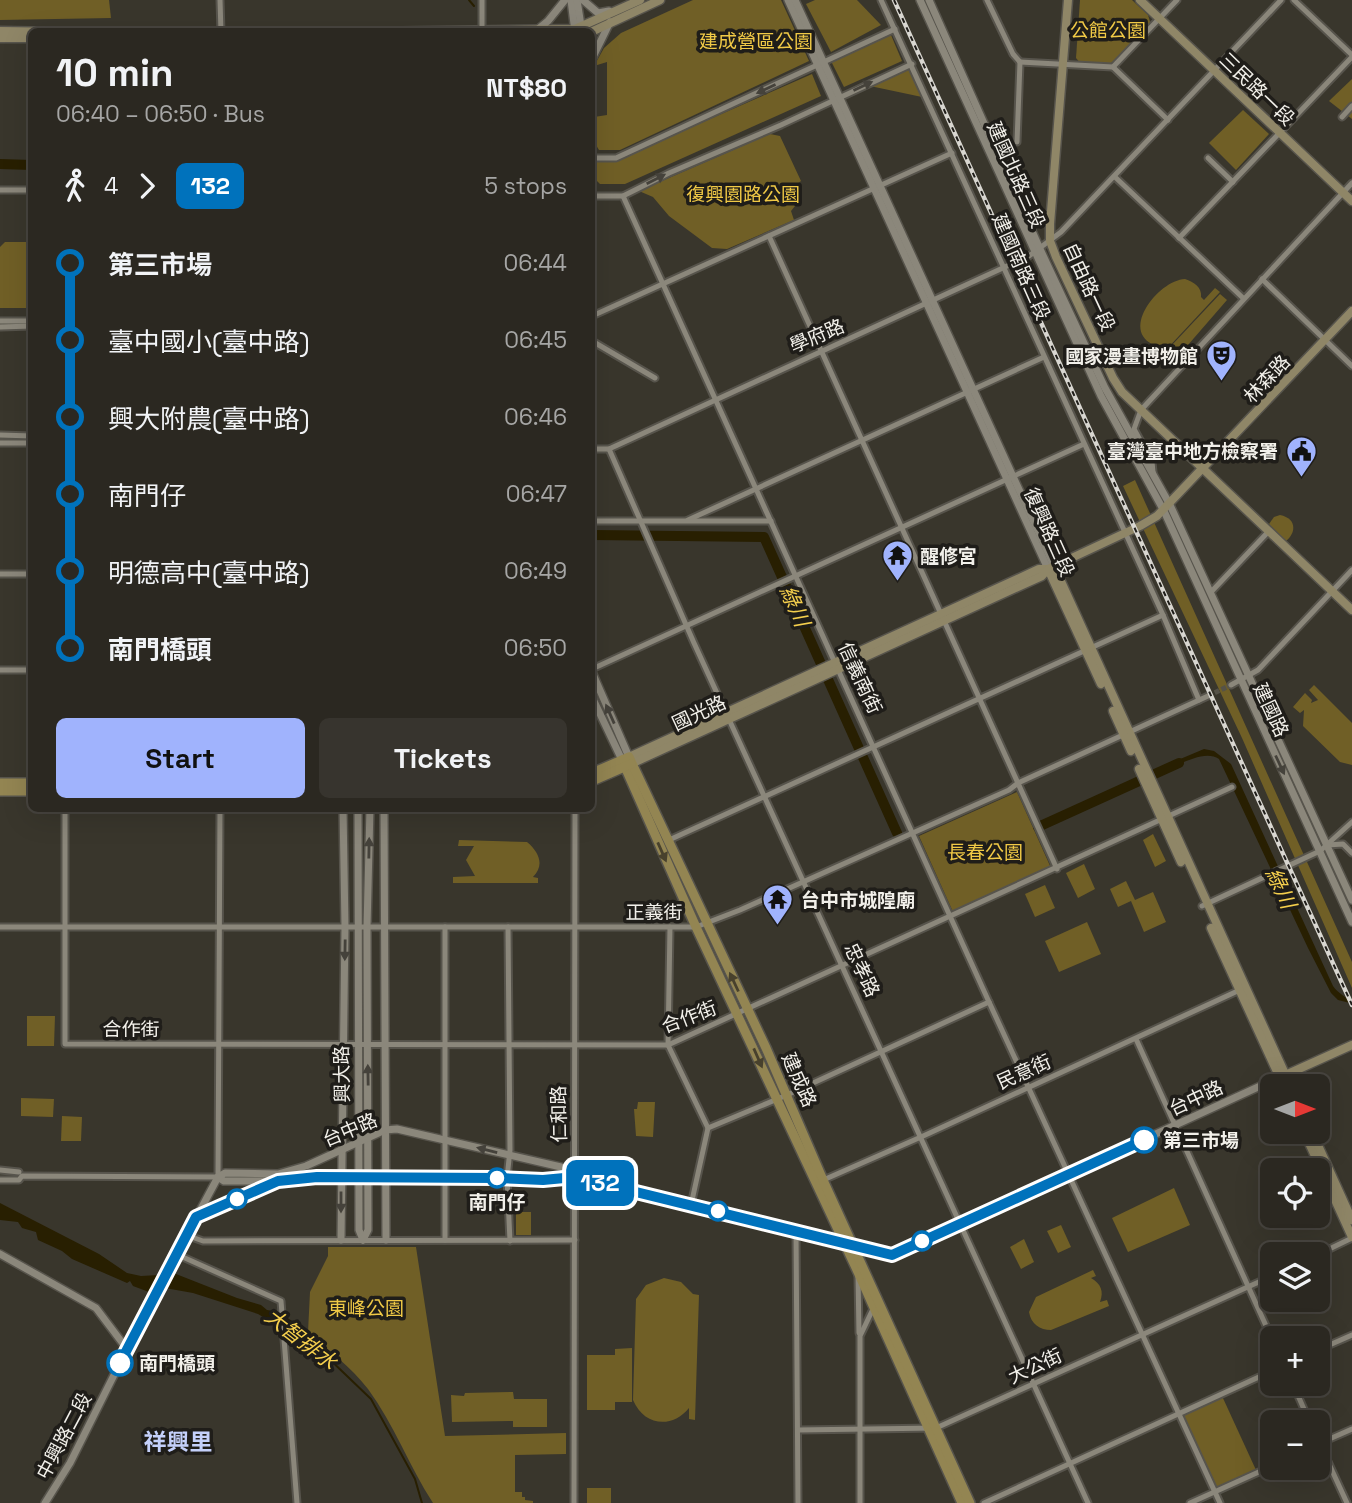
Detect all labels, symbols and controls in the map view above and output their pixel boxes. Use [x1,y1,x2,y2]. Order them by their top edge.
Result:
park label: 公館公園 [1070,18,1146,43]
park label: 建成營區公園 [699,29,813,54]
street label: 三民路一段 [1214,47,1300,131]
text: 10 min [56,49,173,97]
text: NT$80 [486,71,567,105]
one-way arrow [853,80,873,92]
one-way arrow [756,84,777,95]
text: 06:40 – 06:50 · Bus [56,99,265,129]
street label: 建國北路三段 [981,118,1051,232]
icon: walk [56,167,94,205]
icon: forward [128,167,166,205]
text: 132 [190,170,230,201]
text: 4 [104,171,118,201]
text: 5 stops [484,171,567,201]
one-way arrow [646,174,666,185]
park label: 復興園路公園 [686,182,800,207]
street label: 建國南路三段 [986,210,1056,324]
street label: 自由路一段 [1058,239,1120,335]
text: 第三市場 [108,248,212,282]
text: 06:44 [504,248,567,278]
street label: 學府路 [786,313,848,359]
text: 臺中國小(臺中路) [108,325,310,359]
text: 06:45 [504,325,567,355]
theatre icon: 國家漫畫博物館 [1204,339,1238,383]
place label: 國家漫畫博物館 [1065,344,1198,369]
street label: 林森路 [1238,350,1296,408]
text: 興大附農(臺中路) [108,402,310,436]
text: 06:46 [504,402,567,432]
public building icon: 臺灣臺中地方檢察署 [1284,434,1318,478]
place label: 臺灣臺中地方檢察署 [1107,439,1278,464]
text: 南門仔 [108,479,186,513]
text: 06:47 [506,479,567,509]
street label: 復興路三段 [1018,484,1080,580]
temple icon: 醒修宮 [880,539,914,583]
place label: 醒修宮 [920,544,977,569]
text: 明德高中(臺中路) [108,556,310,590]
text: 06:49 [504,556,567,586]
water label: 綠川 [774,581,817,633]
text: 南門橋頭 [108,633,212,667]
text: 06:50 [504,633,567,663]
street label: 信義南街 [833,638,887,718]
street label: 建國路 [1248,679,1294,741]
street label: 國光路 [668,690,730,736]
one-way arrow [604,704,616,724]
button: Start [56,718,305,798]
button: Tickets [319,718,567,798]
one-way arrow [1274,755,1285,775]
one-way arrow [363,836,375,858]
park label: 長春公園 [947,840,1023,865]
one-way arrow [657,841,668,862]
water label: 綠川 [1260,863,1303,915]
temple icon: 台中市城隍廟 [761,883,795,927]
place label: 台中市城隍廟 [801,888,915,913]
street label: 正義街 [625,900,683,925]
one-way arrow [339,939,351,961]
street label: 忠孝路 [839,939,885,1001]
one-way arrow [728,972,739,992]
street label: 合作街 [658,995,720,1039]
street label: 合作街 [102,1017,160,1042]
street label: 興大路 [329,1045,355,1103]
one-way arrow [752,1048,764,1068]
street label: 建成路 [776,1049,822,1111]
street label: 民意街 [993,1049,1055,1095]
one-way arrow [362,1064,374,1086]
north arrow [1260,1074,1330,1144]
map controls [1260,1074,1330,1480]
street label: 台中路 [1165,1075,1227,1121]
street label: 仁和路 [546,1085,572,1143]
street label: 台中路 [319,1107,381,1153]
marker: 第三市場 [1131,1127,1157,1153]
place label: 第三市場 [1163,1128,1239,1153]
one-way arrow [476,1144,498,1155]
button: locate [1260,1158,1330,1228]
line badge: 132 [560,1160,640,1206]
text: 132 [580,1167,620,1198]
marker: 南門仔 [487,1168,507,1188]
unlabelled marker [227,1189,247,1209]
place label: 南門仔 [468,1190,526,1215]
one-way arrow [335,1191,347,1213]
unlabelled marker [708,1201,728,1221]
unlabelled marker [912,1231,932,1251]
button: layers [1260,1242,1330,1312]
park label: 東峰公園 [328,1296,404,1321]
water label: 大智排水 [260,1303,343,1376]
button: + [1260,1326,1330,1396]
street label: 大公街 [1004,1343,1066,1389]
marker: 南門橋頭 [107,1350,133,1376]
place label: 南門橋頭 [139,1351,215,1376]
street label: 中興路二段 [31,1388,97,1484]
button: − [1260,1410,1330,1480]
district label: 祥興里 [144,1427,213,1457]

